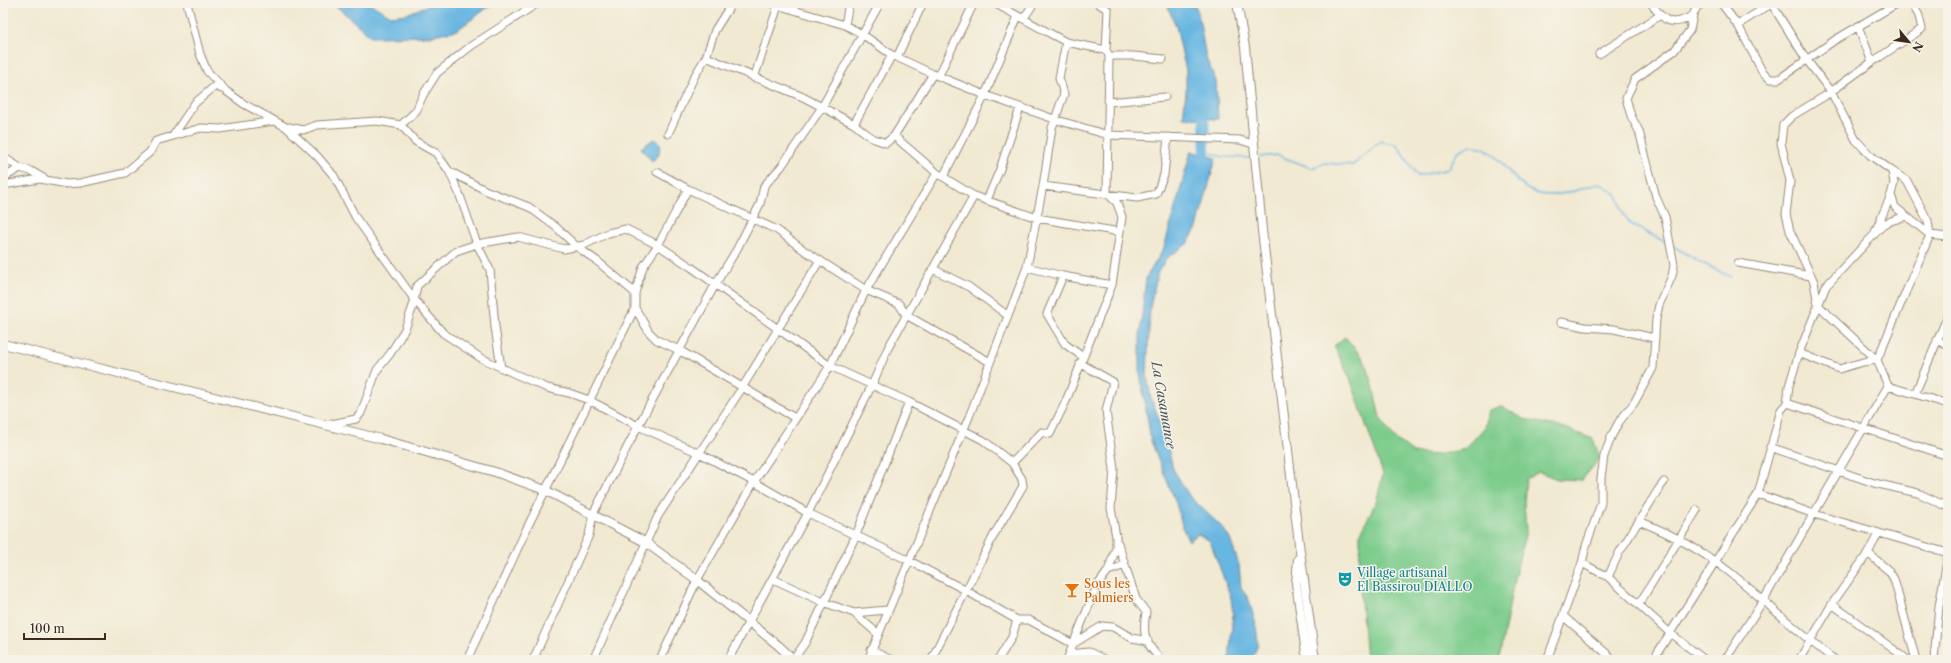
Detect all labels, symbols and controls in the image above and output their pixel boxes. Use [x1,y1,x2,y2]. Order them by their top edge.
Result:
north arrow [1889,22,1929,62]
text: N [1909,39,1926,55]
water label: La Casamance [1148,359,1180,451]
place label: Village artisanal El Bassirou DIALLO [1356,565,1472,594]
theatre icon: Village artisanal El Bassirou DIALLO [1336,570,1354,588]
place label: Sous les Palmiers [1084,576,1133,605]
bar icon: Sous les Palmiers [1063,581,1081,599]
scale bar [24,615,105,641]
text: 100 m [30,621,65,636]

